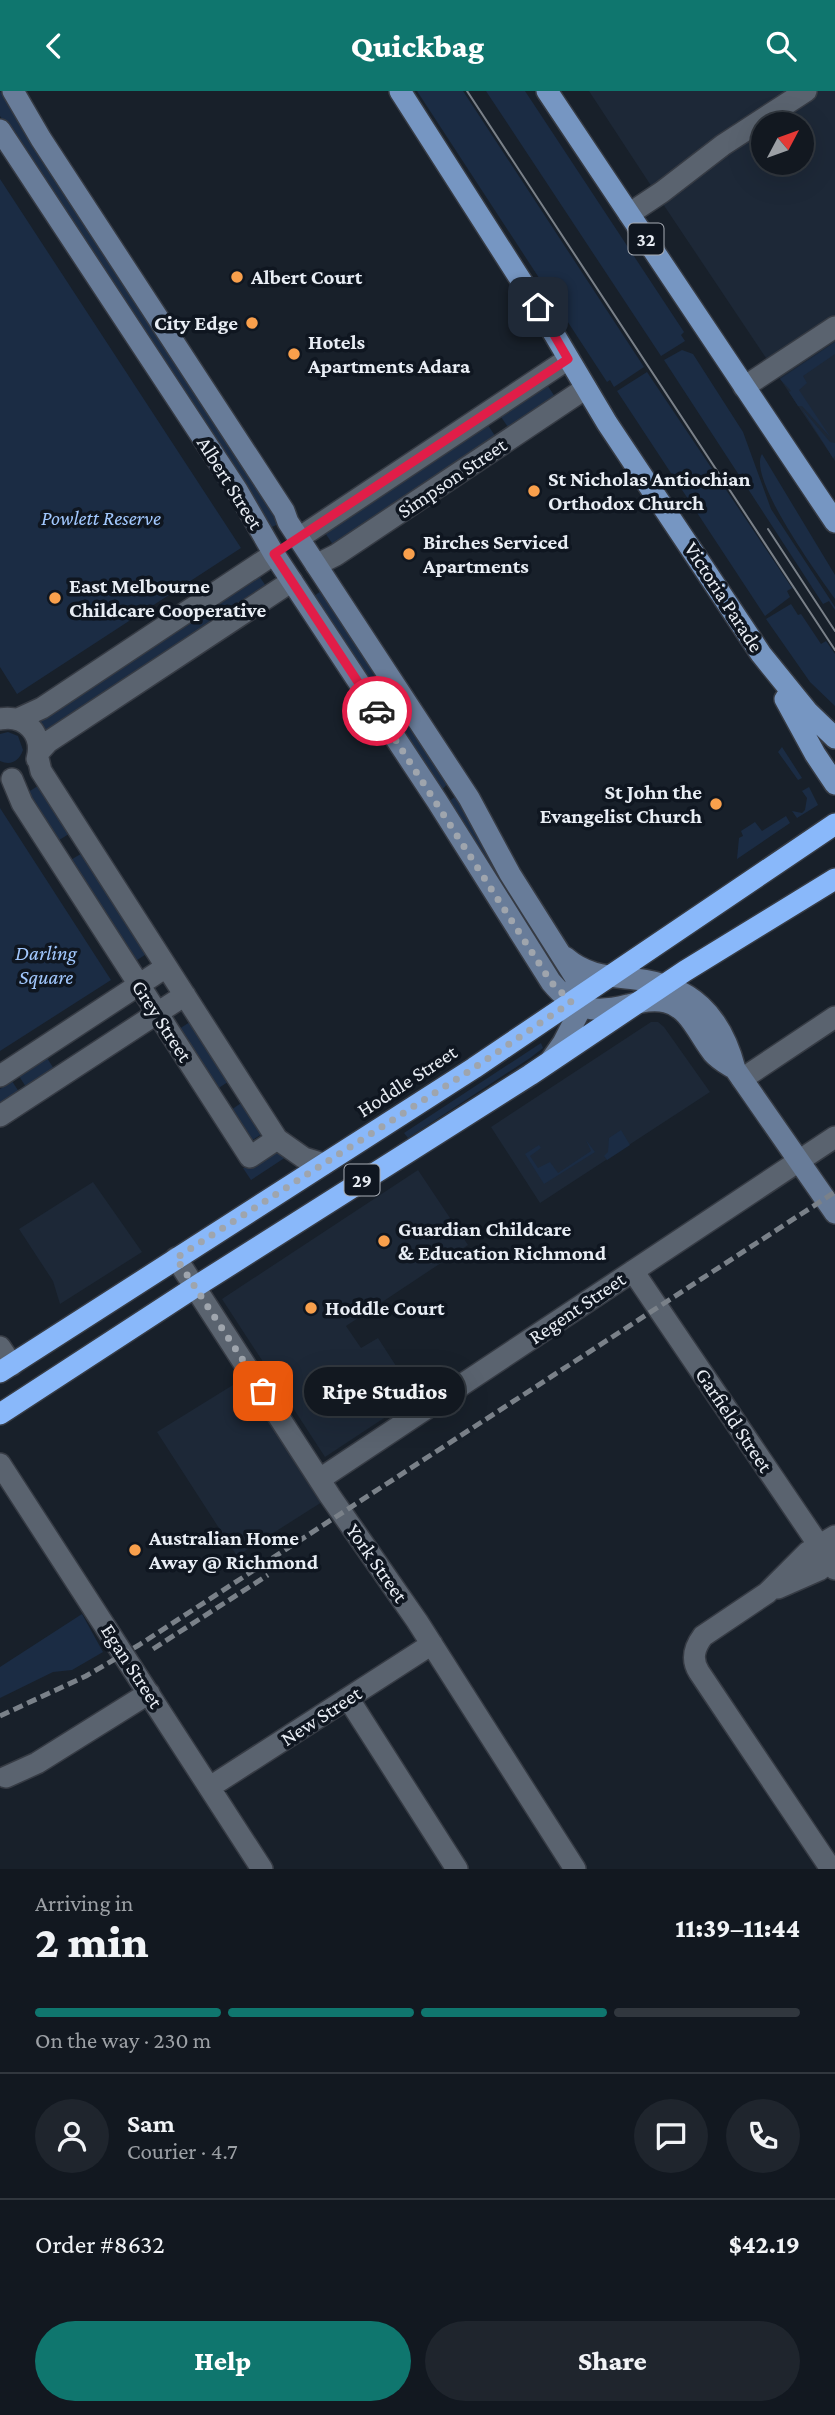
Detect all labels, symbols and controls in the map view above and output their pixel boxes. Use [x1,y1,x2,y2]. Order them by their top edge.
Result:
icon: back [35,27,73,65]
icon: search [762,27,800,65]
text: Quickbag [351,28,484,64]
north arrow [751,112,814,175]
map controls [751,112,814,175]
road number: 32 [628,223,664,255]
place label: Albert Court [250,265,363,289]
marker: Albert Court [229,269,245,285]
pin [508,277,568,337]
icon: home [519,288,557,326]
place label: City Edge [154,311,238,335]
marker: City Edge [244,315,260,331]
place label: Hotels Apartments Adara [307,330,471,378]
marker: Hotels Apartments Adara [286,346,302,362]
street label: Albert Street [192,432,269,535]
street label: Simpson Street [393,432,512,523]
place label: St Nicholas Antiochian Orthodox Church [548,467,751,515]
marker: St Nicholas Antiochian Orthodox Church [526,483,542,499]
park label: Powlett Reserve [41,506,161,530]
place label: Birches Serviced Apartments [422,530,569,578]
street label: Victoria Parade [679,537,769,657]
marker: Birches Serviced Apartments [401,546,417,562]
place label: East Melbourne Childcare Cooperative [69,574,266,622]
marker: East Melbourne Childcare Cooperative [47,590,63,606]
courier [342,676,412,746]
icon: car [358,692,396,730]
place label: St John the Evangelist Church [540,780,702,828]
marker: St John the Evangelist Church [708,796,724,812]
park label: Darling Square [15,941,78,989]
street label: Grey Street [127,976,198,1067]
street label: Hoddle Street [353,1039,462,1122]
road number: 29 [344,1165,380,1196]
place label: Guardian Childcare & Education Richmond [398,1217,607,1265]
marker: Guardian Childcare & Education Richmond [376,1233,392,1249]
street label: Regent Street [524,1266,631,1349]
place label: Hoddle Court [325,1296,445,1320]
marker: Hoddle Court [303,1300,319,1316]
pin [233,1361,293,1421]
street label: Garfield Street [690,1363,778,1478]
callout: Ripe Studios [305,1367,466,1415]
icon: bag [244,1372,282,1410]
text: Ripe Studios [322,1378,447,1404]
street label: York Street [341,1519,413,1608]
place label: Australian Home Away @ Richmond [148,1526,319,1574]
marker: Australian Home Away @ Richmond [127,1542,143,1558]
street label: Egan Street [96,1619,169,1713]
street label: New Street [276,1680,367,1751]
text: Arriving in [35,1890,133,1916]
text: 11:39–11:44 [675,1914,800,1943]
text: 2 min [35,1916,149,1967]
text: On the way · 230 m [35,2027,211,2053]
button: person [35,2099,109,2173]
button: chat [634,2099,708,2173]
button: phone [726,2099,800,2173]
text: Sam [127,2109,175,2138]
text: Courier · 4.7 [127,2138,238,2164]
text: Order #8632 [35,2230,165,2259]
text: $42.19 [729,2230,800,2259]
button: Help [35,2321,411,2401]
button: Share [425,2321,800,2401]

